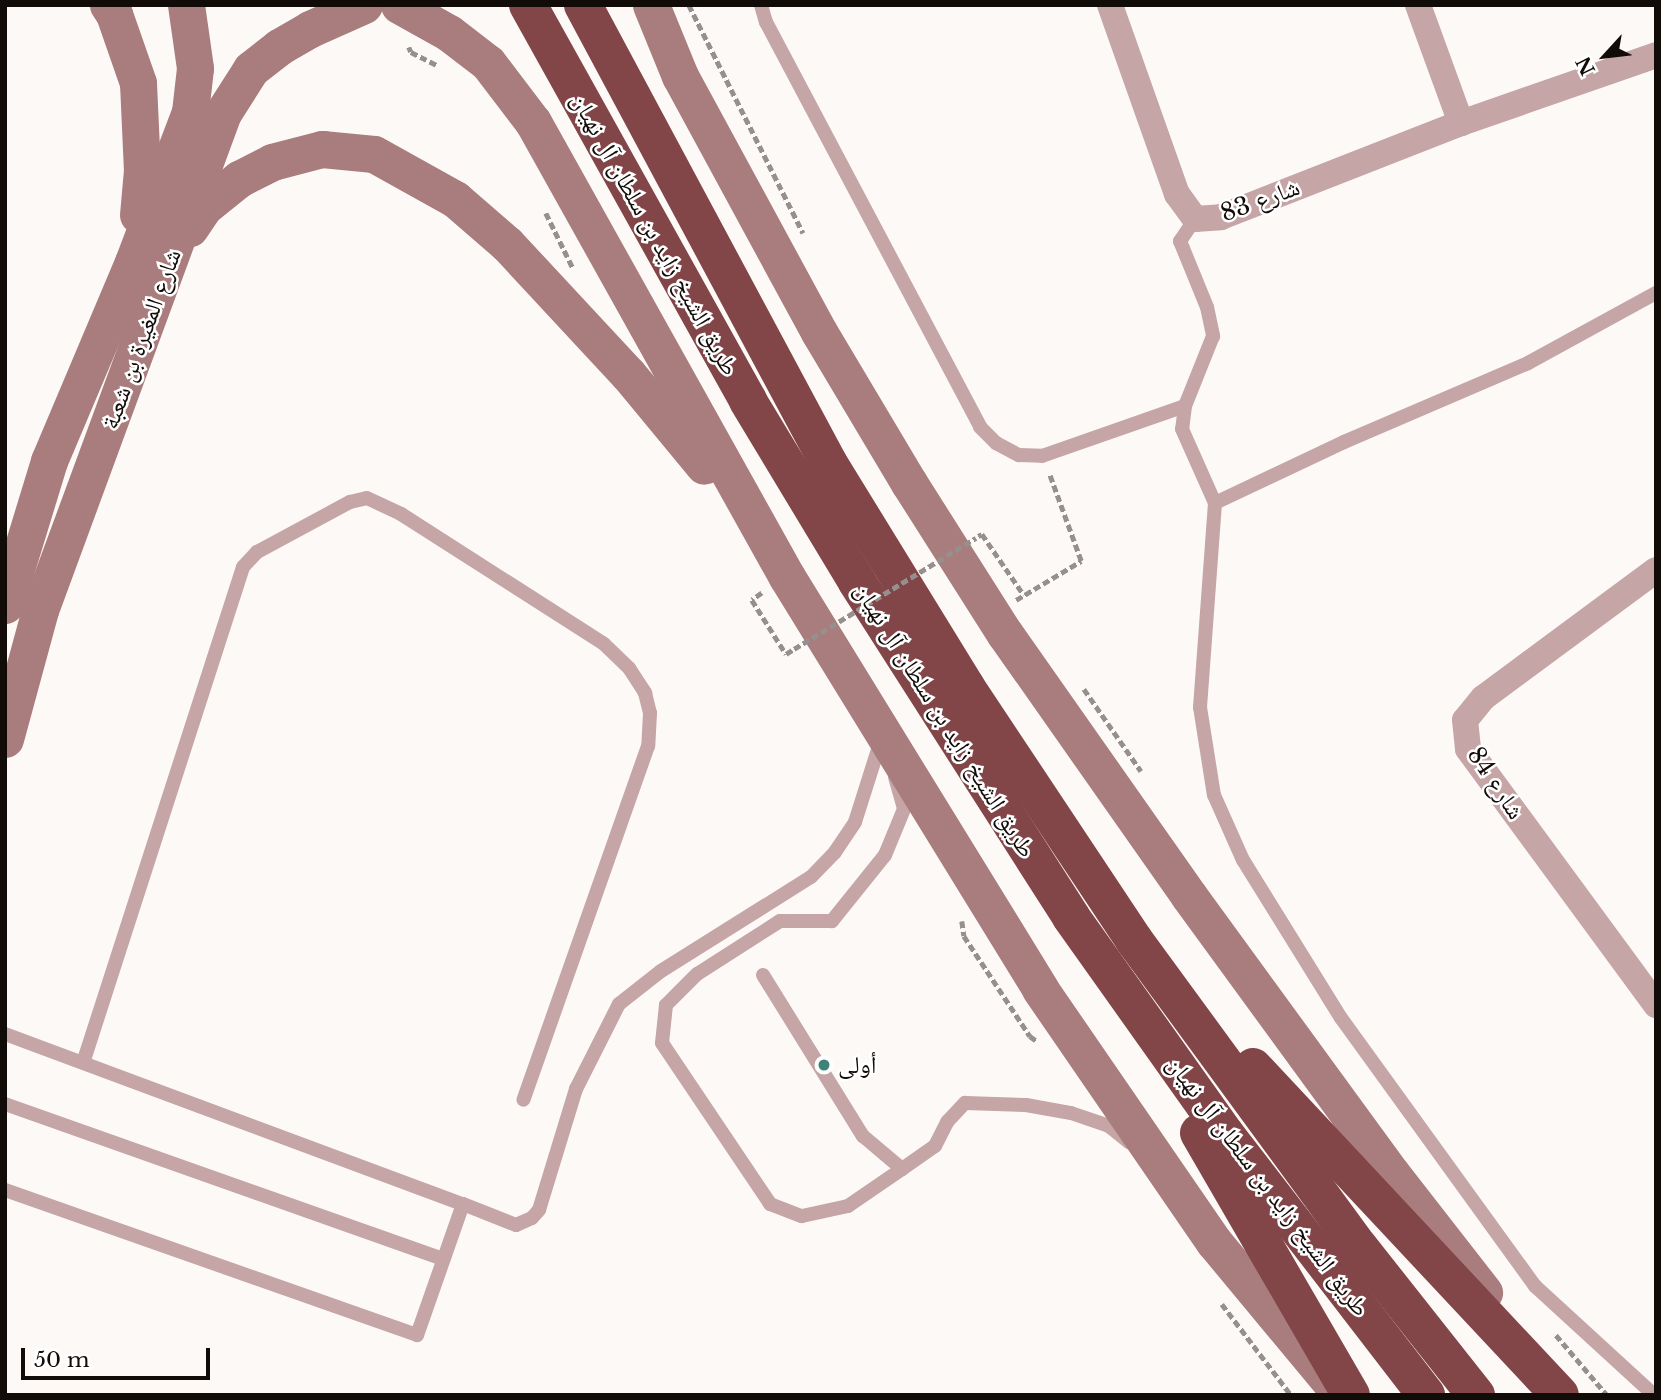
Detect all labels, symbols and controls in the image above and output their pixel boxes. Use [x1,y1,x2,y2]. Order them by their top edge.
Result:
north arrow [1570,21,1640,91]
text: N [1572,53,1600,79]
street label: طريق الشيخ زايد بن سلطان آل نهيان [565,88,745,380]
street label: شارع 83 [1217,172,1303,228]
street label: شارع المغيرة بن شعبة [95,245,187,433]
street label: طريق الشيخ زايد بن سلطان آل نهيان [848,577,1042,863]
street label: شارع 84 [1461,741,1531,825]
street label: طريق الشيخ زايد بن سلطان آل نهيان [1161,1050,1375,1322]
place label: أولى [838,1051,877,1079]
marker: أولى [816,1057,832,1073]
scale bar [24,1334,214,1378]
text: 50 m [34,1347,89,1373]

